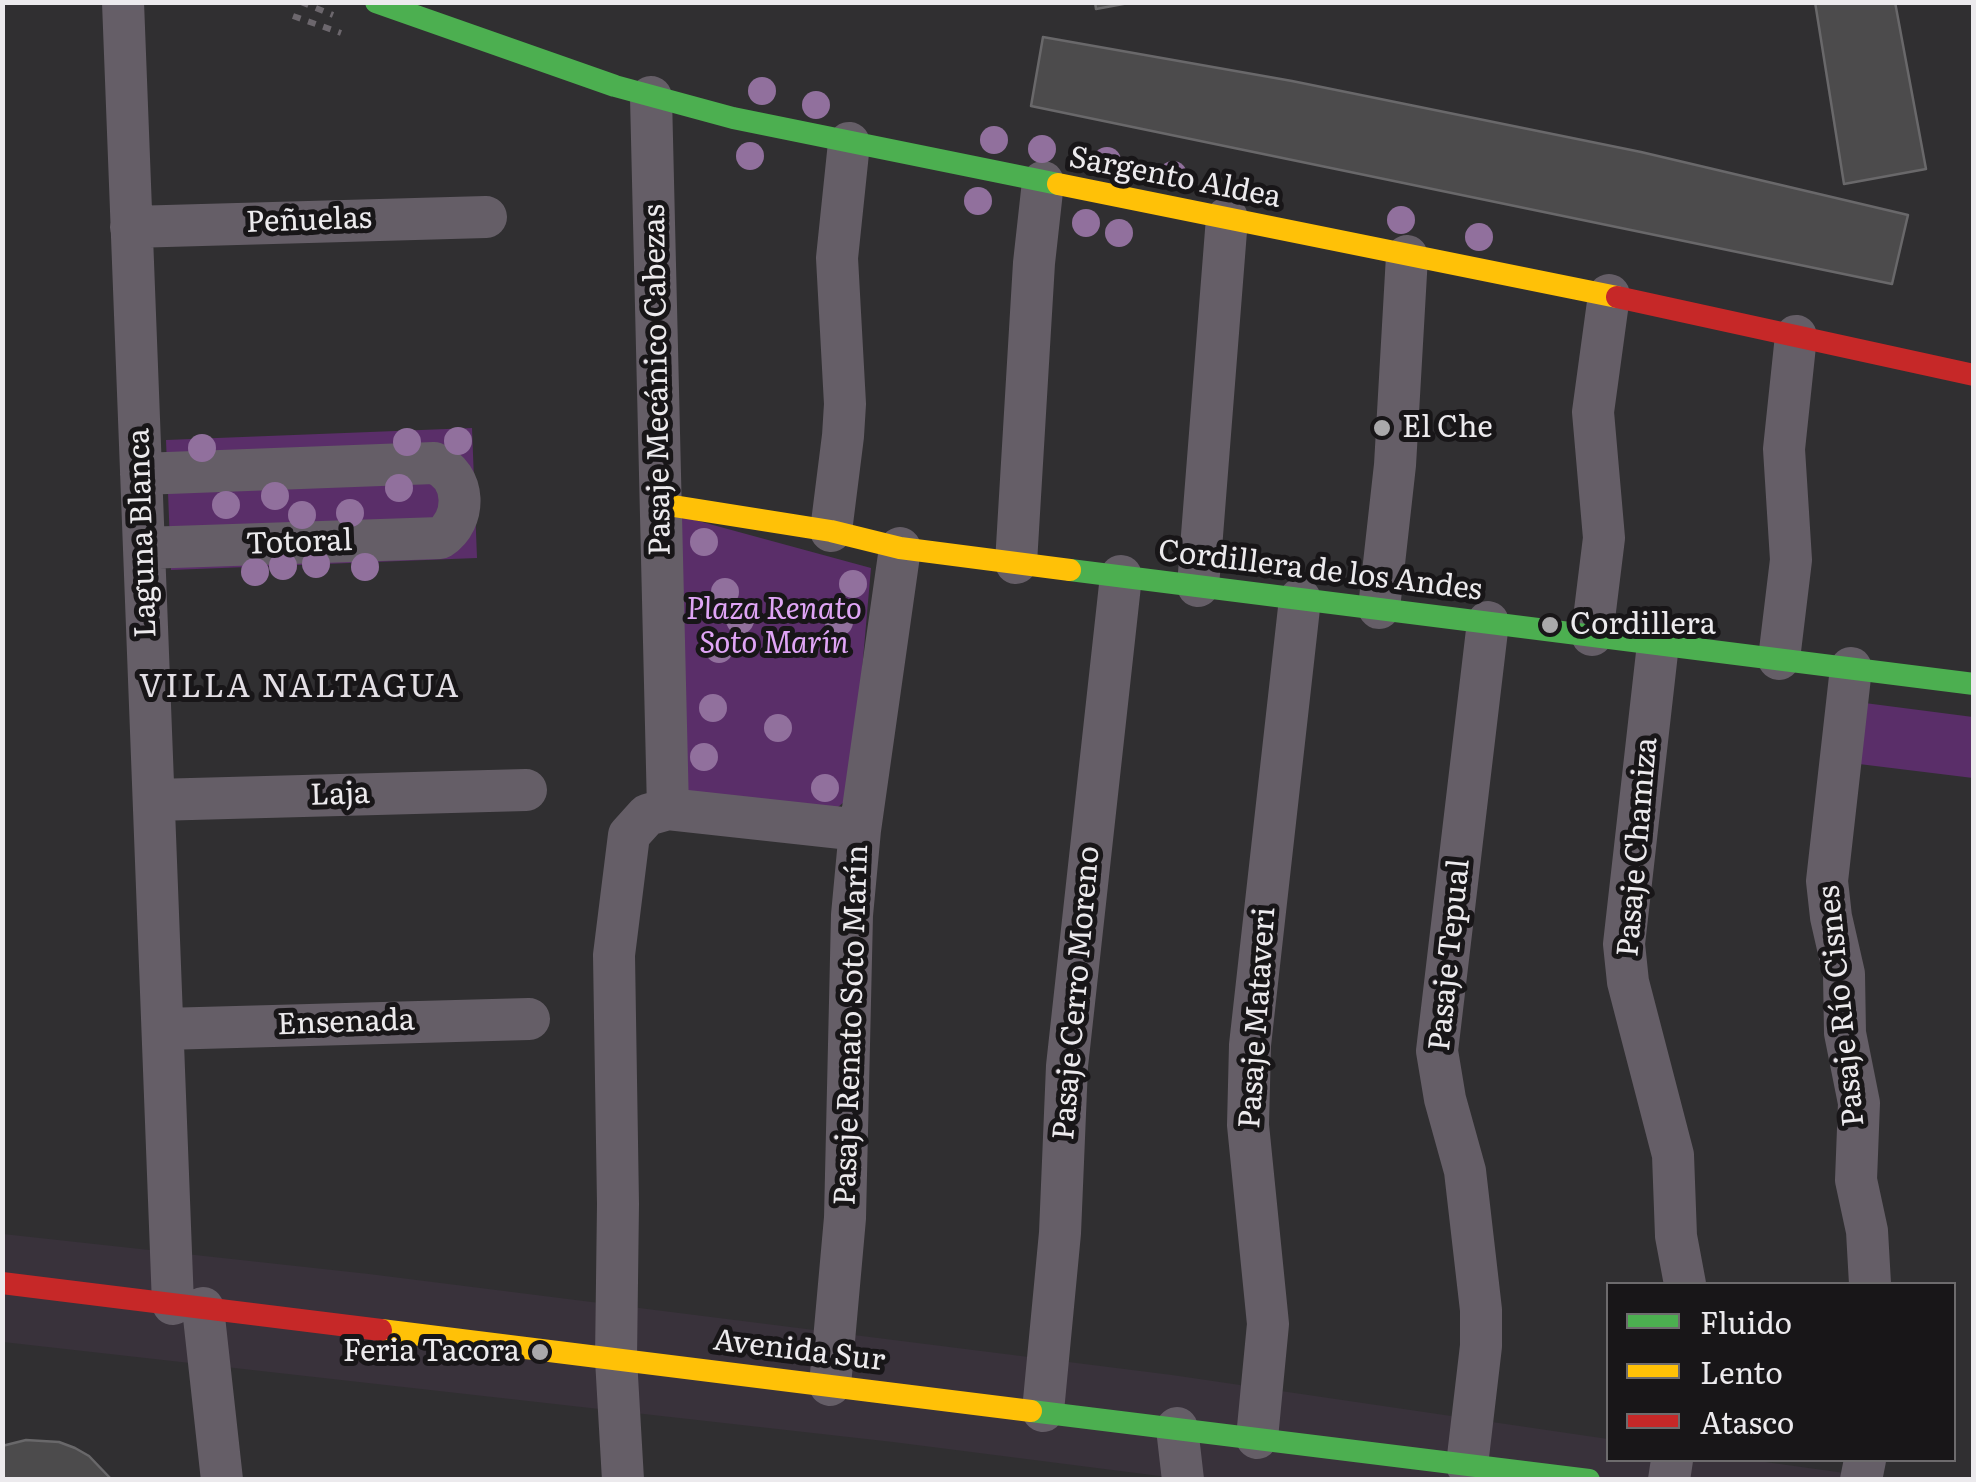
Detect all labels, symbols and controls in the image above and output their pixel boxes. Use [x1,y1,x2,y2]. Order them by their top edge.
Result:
street label: Sargento Aldea [1066,140,1284,216]
street label: Peñuelas [245,201,373,241]
street label: Pasaje Mecánico Cabezas [637,204,679,556]
place label: El Che [1402,410,1493,446]
marker: El Che [1371,417,1393,439]
street label: Laguna Blanca [121,428,165,638]
street label: Totoral [245,523,353,563]
street label: Cordillera de los Andes [1156,533,1484,609]
park label: Plaza Renato Soto Marín [686,592,862,662]
place label: Cordillera [1570,607,1716,643]
marker: Cordillera [1539,614,1561,636]
district label: VILLA NALTAGUA [139,669,461,707]
street label: Pasaje Chamiza [1610,736,1666,958]
street label: Laja [309,776,371,814]
street label: Pasaje Renato Soto Marín [828,844,876,1206]
street label: Pasaje Cerro Moreno [1046,844,1108,1142]
street label: Pasaje Tepual [1422,857,1478,1053]
street label: Pasaje Río Cisnes [1811,884,1873,1128]
street label: Pasaje Mataveri [1232,906,1284,1130]
street label: Ensenada [276,1003,416,1043]
legend [1606,1282,1956,1462]
text: Fluido [1700,1299,1792,1343]
street label: Avenida Sur [711,1323,887,1379]
place label: Feria Tacora [343,1334,520,1370]
marker: Feria Tacora [529,1341,551,1363]
text: Lento [1700,1349,1783,1393]
text: Atasco [1700,1399,1794,1443]

